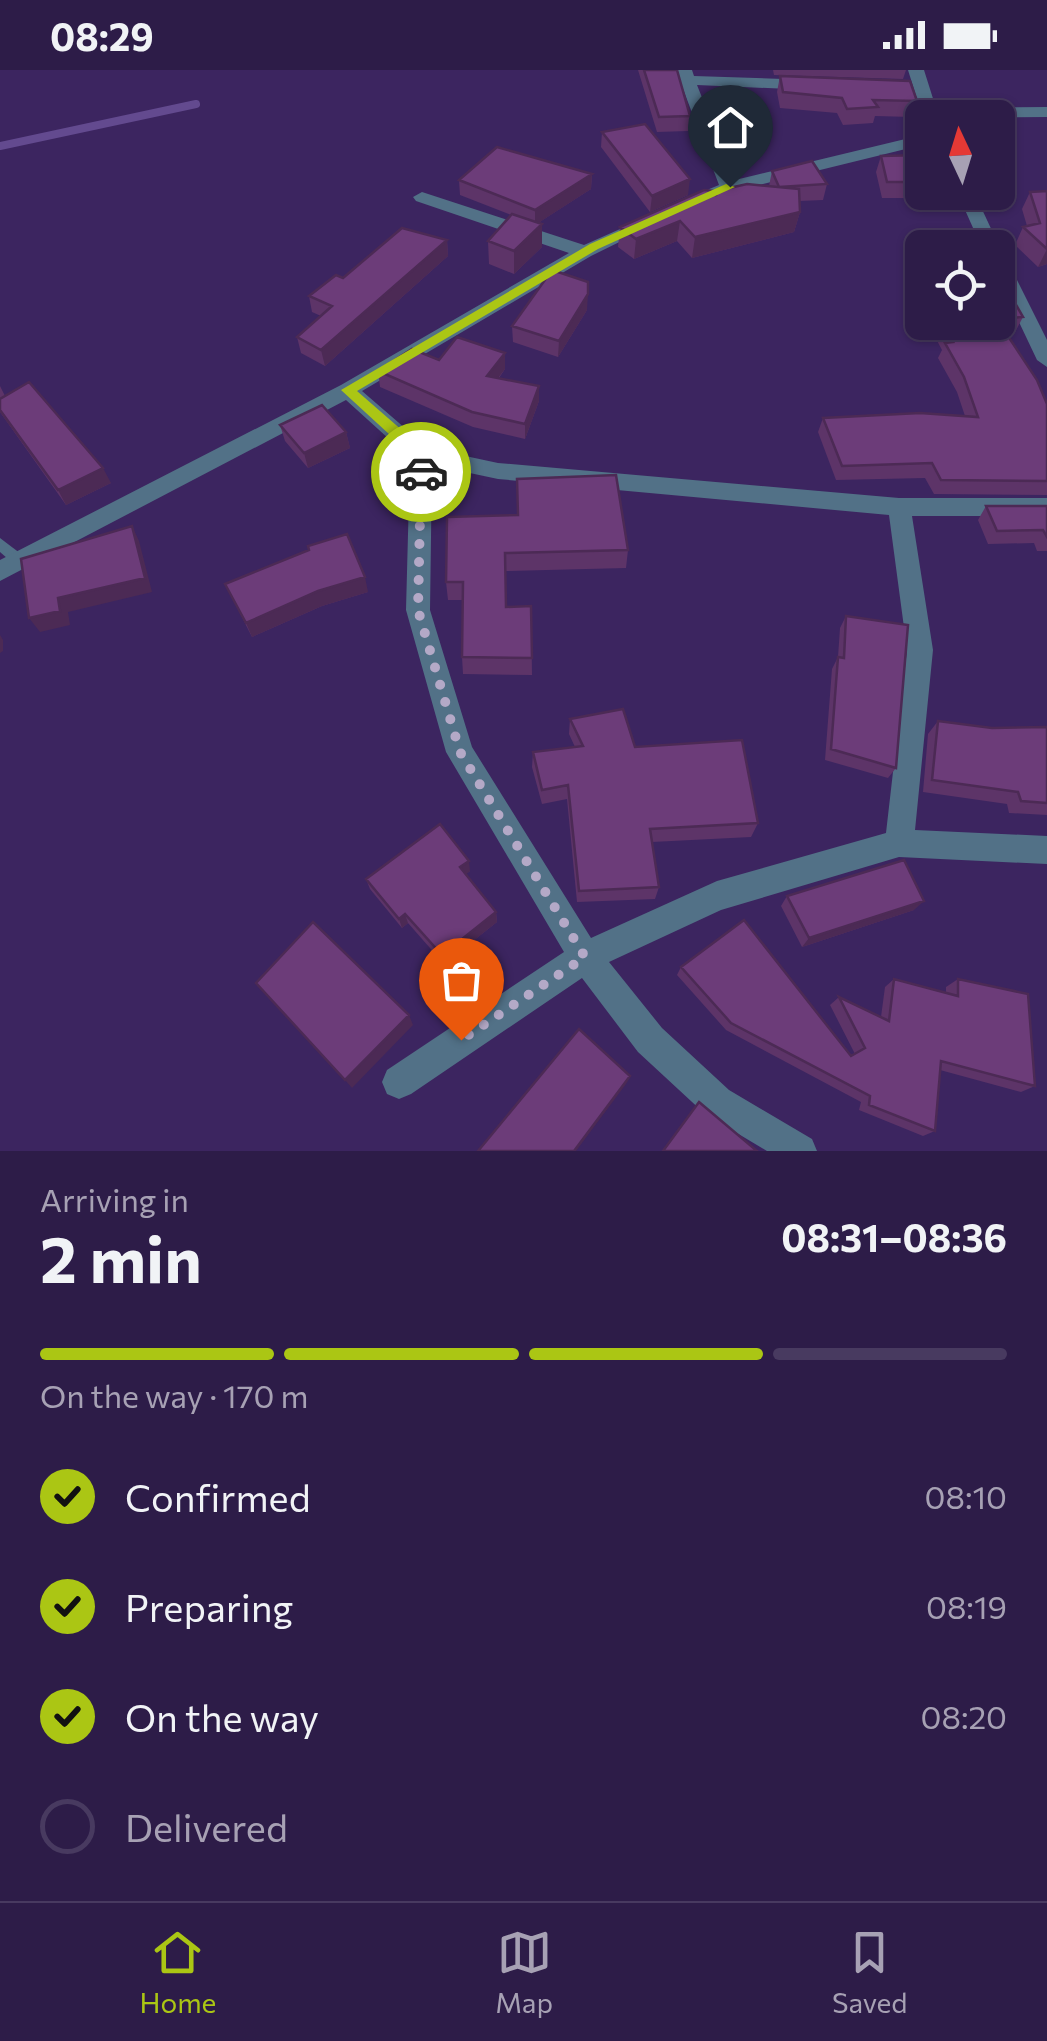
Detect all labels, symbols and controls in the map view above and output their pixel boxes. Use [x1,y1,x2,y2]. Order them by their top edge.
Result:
text: 08:29 [50,12,154,59]
pin [688,85,773,188]
icon: home [703,100,758,155]
north arrow [905,100,1015,210]
map controls [905,100,1015,340]
button: locate [905,230,1015,340]
courier [371,422,471,522]
icon: car [394,445,449,500]
pin [419,938,504,1041]
icon: bag [434,953,489,1008]
text: Arriving in [40,1179,189,1219]
text: 08:31–08:36 [781,1213,1007,1260]
text: 2 min [40,1217,202,1296]
text: On the way · 170 m [40,1375,309,1415]
icon: check [40,1469,95,1524]
text: Confirmed [125,1473,311,1520]
text: 08:10 [925,1476,1007,1516]
icon: check [40,1579,95,1634]
text: Preparing [125,1583,293,1630]
text: 08:19 [926,1586,1007,1626]
icon: check [40,1689,95,1744]
text: On the way [125,1693,319,1740]
text: 08:20 [921,1696,1007,1736]
text: Delivered [125,1803,288,1850]
tab: Home [139,1925,216,2019]
tab: Map [495,1925,553,2019]
tab: Saved [832,1925,908,2019]

